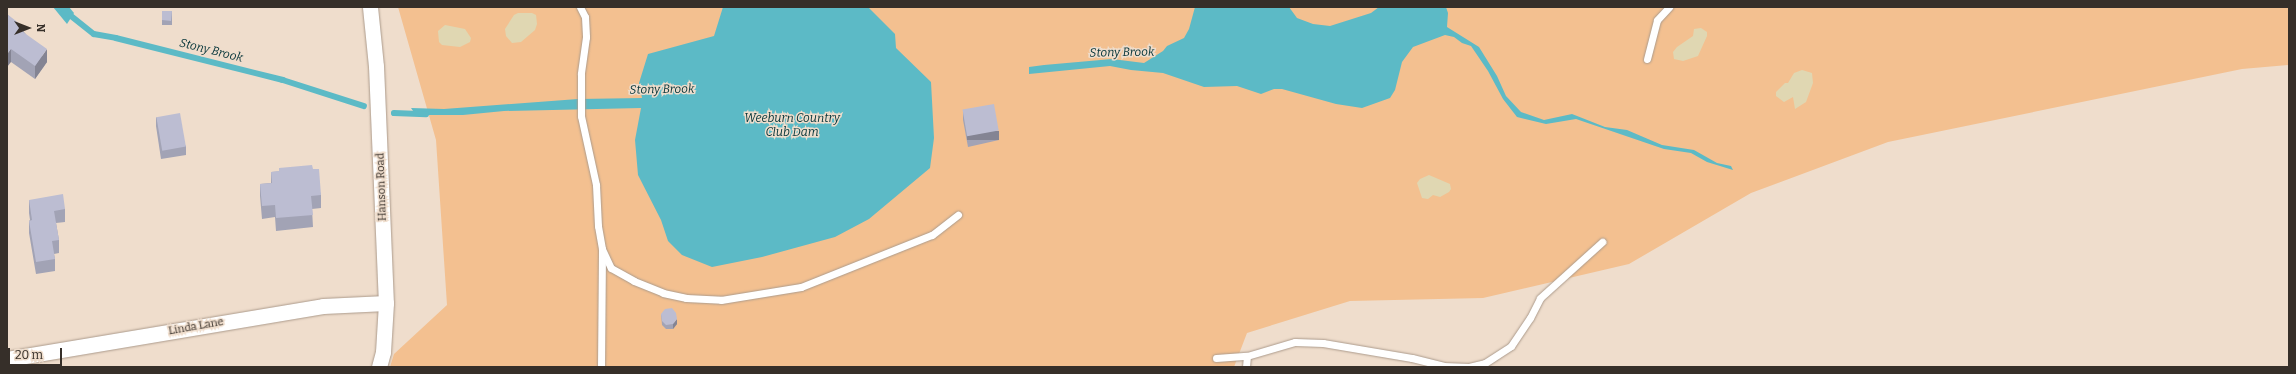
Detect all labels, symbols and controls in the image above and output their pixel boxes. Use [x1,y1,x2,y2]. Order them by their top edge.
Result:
north arrow [8,8,48,48]
text: N [34,24,47,32]
water label: Stony Brook [178,36,244,66]
water label: Stony Brook [1089,45,1155,61]
water label: Stony Brook [629,82,695,98]
water label: Weeburn Country Club Dam [744,112,840,140]
street label: Hanson Road [374,153,390,221]
street label: Linda Lane [167,316,225,338]
scale bar [10,340,64,366]
text: 20 m [15,348,43,362]

